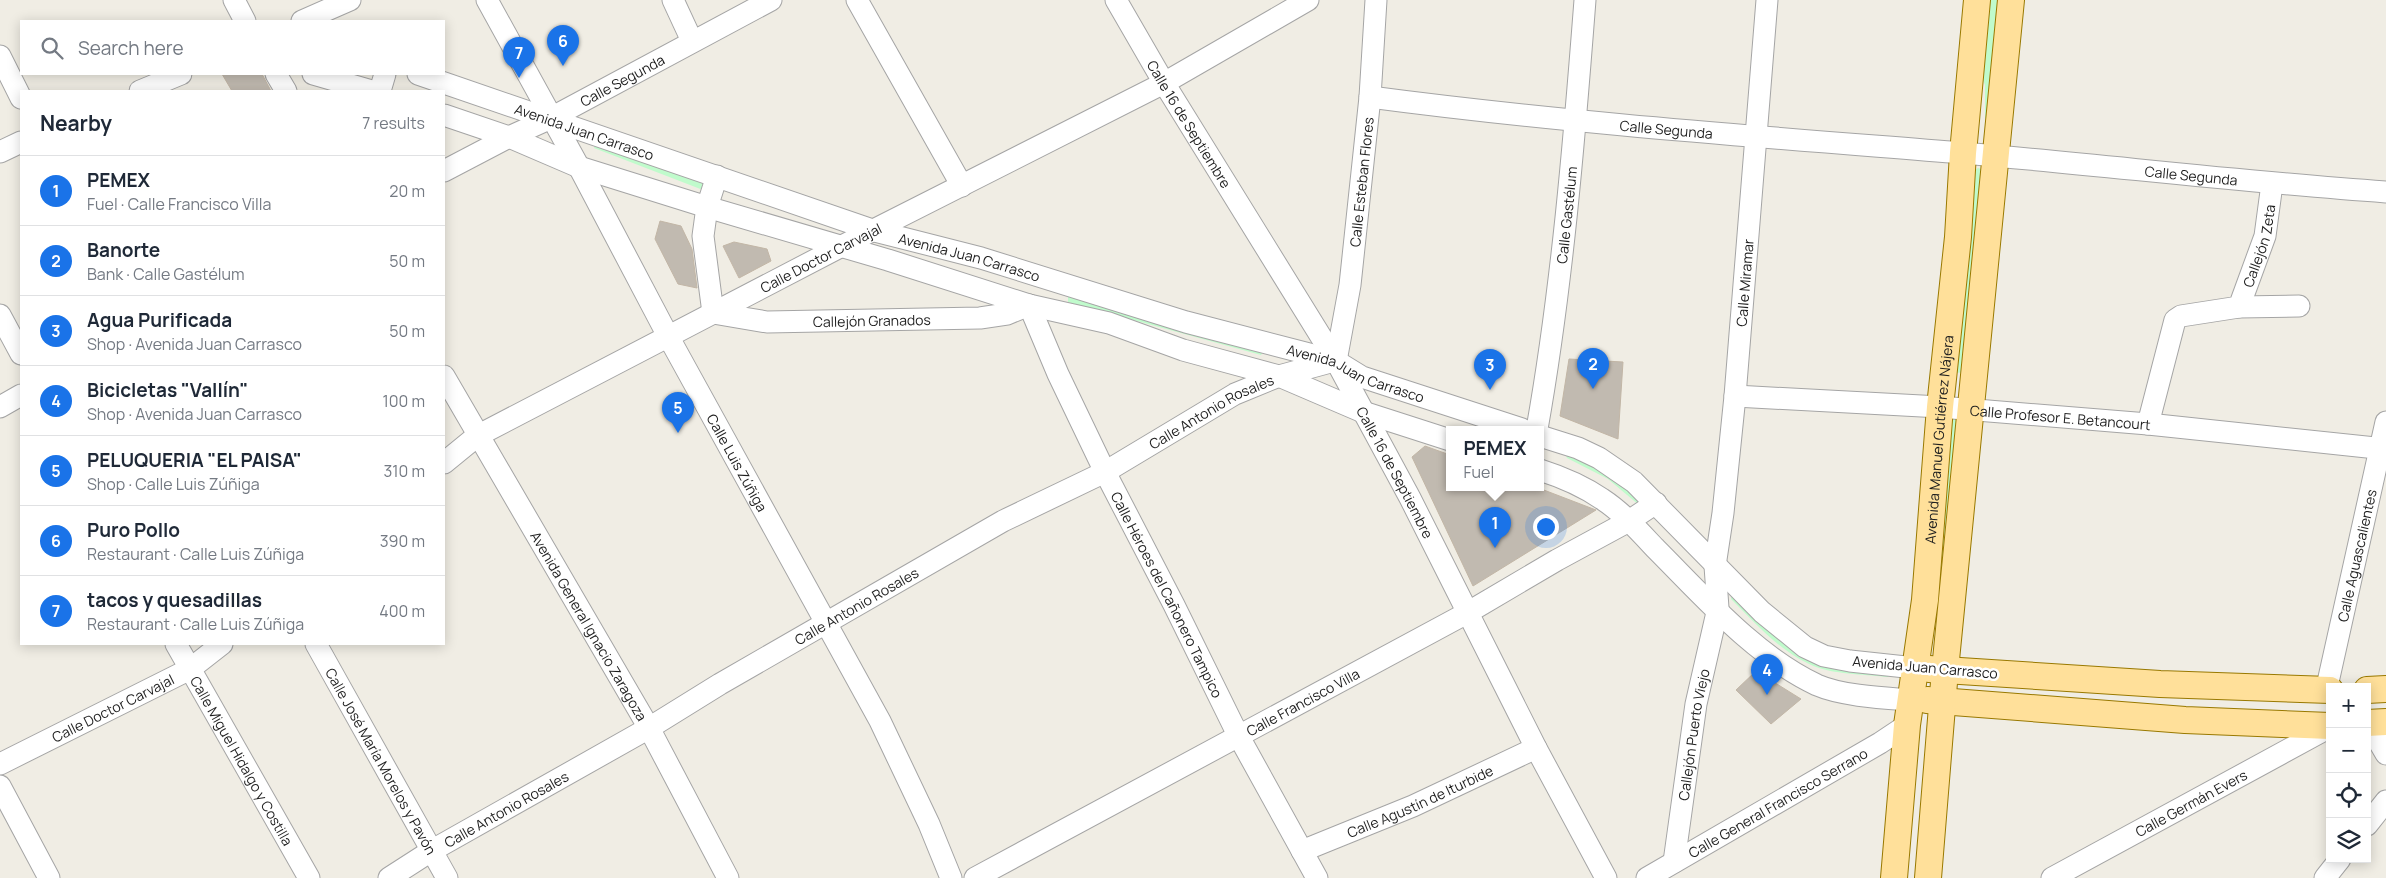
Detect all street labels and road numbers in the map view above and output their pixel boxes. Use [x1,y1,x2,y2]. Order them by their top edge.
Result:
street label: Calle Segunda [576,50,668,110]
street label: Calle 16 de Septiembre [1143,56,1236,191]
street label: Avenida Juan Carrasco [512,98,657,164]
street label: Calle Segunda [1619,115,1713,142]
street label: Calle Esteban Flores [1345,116,1377,248]
street label: Calle Segunda [2144,161,2238,189]
street label: Calle Gastélum [1551,165,1581,265]
street label: Callejón Zeta [2238,203,2279,290]
street label: Calle Doctor Carvajal [757,218,885,297]
street label: Avenida Juan Carrasco [897,228,1042,285]
street label: Calle Miramar [1731,238,1757,327]
street label: Callejón Granados [813,309,931,331]
street label: Avenida Manuel Gutiérrez Nájera [1920,334,1957,544]
street label: Avenida Juan Carrasco [1285,339,1427,406]
street label: Calle Antonio Rosales [1145,370,1276,453]
street label: Calle Profesor E. Betancourt [1969,400,2152,434]
street label: Calle 16 de Septiembre [1353,403,1438,541]
street label: Calle Luis Zúñiga [703,410,772,515]
street label: Calle Aguascalientes [2332,487,2380,623]
street label: Calle Héroes del Cañonero Tampico [1107,488,1228,701]
street label: Avenida General Ignacio Zaragoza [527,528,652,724]
street label: Calle Antonio Rosales [791,562,922,649]
street label: Avenida Juan Carrasco [1852,651,1998,683]
street label: Calle Francisco Villa [1243,663,1362,740]
street label: Calle José María Morelos y Pavón [322,664,441,858]
street label: Callejón Puerto Viejo [1673,667,1713,802]
street label: Calle Doctor Carvajal [48,669,177,746]
street label: Calle Miguel Hidalgo y Costilla [187,672,298,849]
street label: Calle General Francisco Serrano [1685,743,1871,862]
street label: Calle Agustín de Iturbide [1344,760,1496,841]
street label: Calle Germán Evers [2132,765,2250,841]
street label: Calle Antonio Rosales [440,766,572,851]

